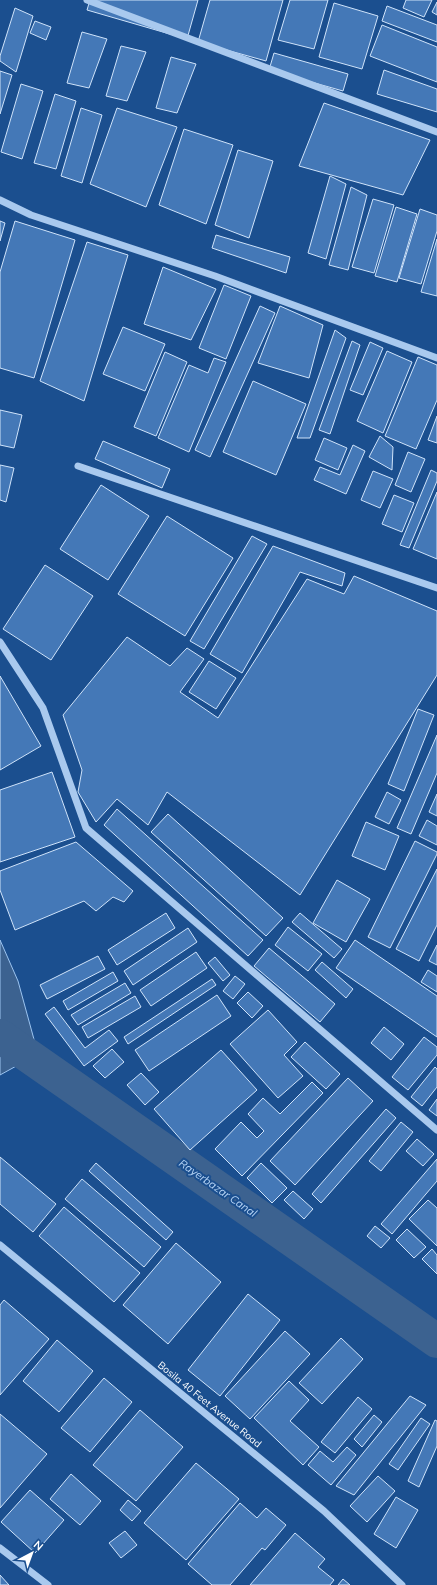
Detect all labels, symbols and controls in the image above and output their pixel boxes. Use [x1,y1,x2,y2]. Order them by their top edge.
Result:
water label: Rayerbazar Canal [176,1156,260,1220]
street label: Bosila 40 Feet Avenue Road [155,1358,264,1450]
north arrow [12,1533,52,1573]
text: N [31,1537,46,1553]

